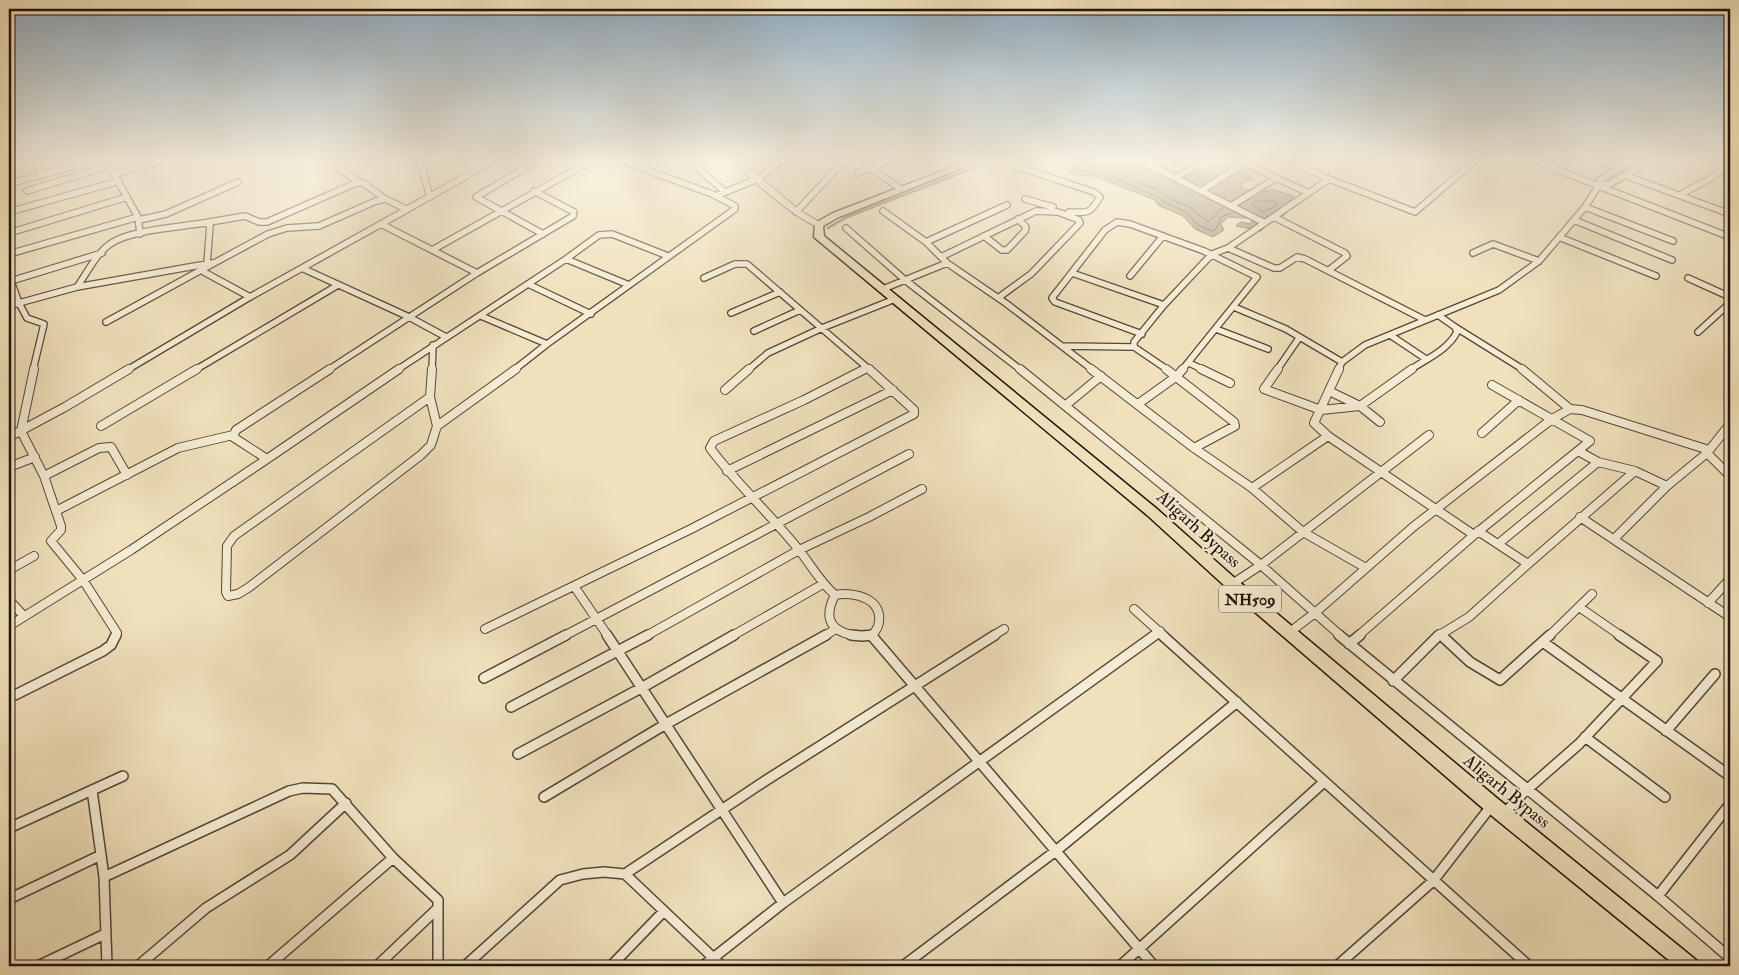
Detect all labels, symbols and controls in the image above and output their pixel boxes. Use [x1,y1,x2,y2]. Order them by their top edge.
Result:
street label: Aligarh Bypass [1151,485,1246,573]
road number: NH509 [1219,586,1281,612]
street label: Aligarh Bypass [1458,749,1555,834]

